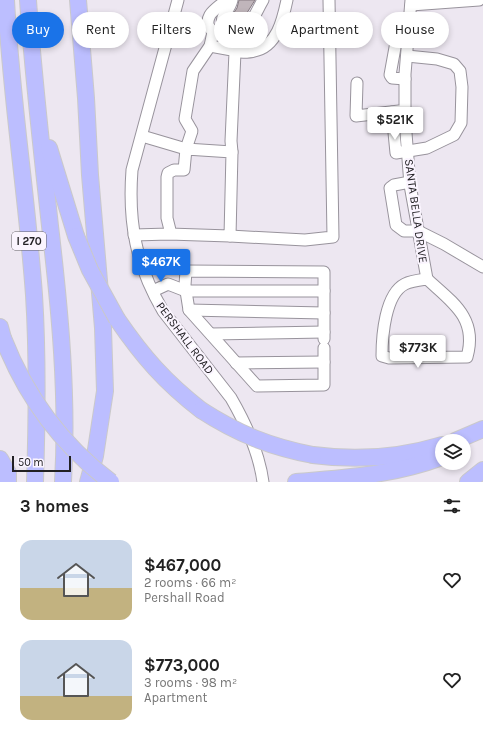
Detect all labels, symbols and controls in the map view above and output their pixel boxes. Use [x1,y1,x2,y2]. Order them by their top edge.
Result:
chip: Buy [12,12,64,48]
chip: Rent [72,12,129,48]
chip: Filters [137,12,206,48]
chip: New [214,12,268,48]
chip: Apartment [276,12,373,48]
chip: House [381,12,449,48]
pin: $521K [367,107,423,141]
text: $521K [376,112,414,127]
street label: SANTA BELLA DRIVE [402,158,430,264]
road number: I 270 [12,232,46,250]
pin: $467K [133,249,189,283]
text: $467K [141,254,181,269]
street label: PERSHALL ROAD [153,299,217,377]
pin: $773K [390,335,446,369]
text: $773K [399,340,437,355]
map controls [435,434,471,470]
button: layers [435,434,471,470]
scale bar [12,454,71,473]
text: 50 m [18,456,44,469]
icon: filters [441,495,463,517]
text: 3 homes [20,496,89,516]
text: $467,000 [144,555,221,575]
icon: home [52,556,100,604]
icon: heart [441,569,463,591]
text: 2 rooms · 66 m² [144,575,236,590]
text: Pershall Road [144,590,225,605]
text: $773,000 [144,655,220,675]
icon: home [52,656,100,704]
icon: heart [441,669,463,691]
text: 3 rooms · 98 m² [144,675,237,690]
text: Apartment [144,690,207,705]

